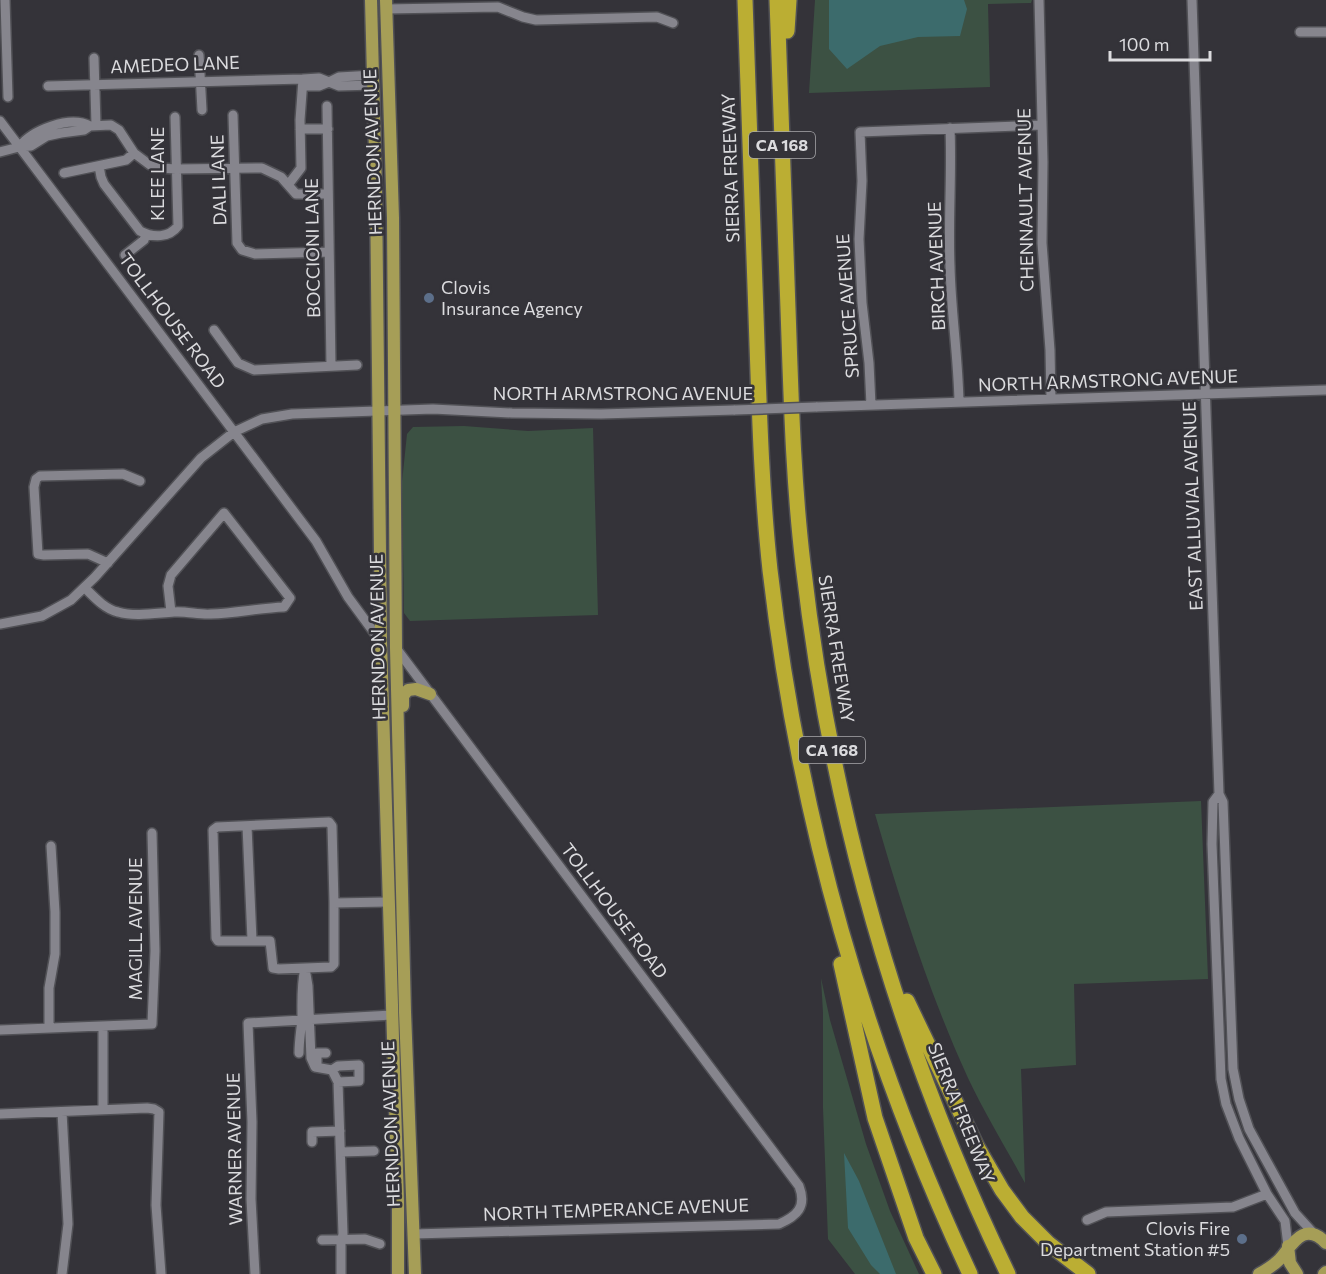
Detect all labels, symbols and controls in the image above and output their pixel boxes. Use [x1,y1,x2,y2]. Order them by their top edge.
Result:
scale bar [1110,24,1210,62]
text: 100 m [1119,33,1169,55]
street label: AMEDEO LANE [110,51,240,77]
street label: HERNDON AVENUE [358,69,386,236]
street label: SIERRA FREEWAY [716,93,744,243]
street label: CHENNAULT AVENUE [1012,108,1038,292]
street label: KLEE LANE [146,127,168,221]
road number: CA 168 [749,132,815,158]
street label: DALI LANE [205,134,231,226]
street label: BOCCIONI LANE [300,178,324,318]
street label: BIRCH AVENUE [923,201,949,331]
street label: SPRUCE AVENUE [831,233,863,379]
street label: TOLLHOUSE ROAD [115,248,231,392]
place label: Clovis Insurance Agency [441,276,583,319]
marker: Clovis Insurance Agency [422,291,436,305]
street label: NORTH ARMSTRONG AVENUE [978,364,1238,396]
street label: NORTH ARMSTRONG AVENUE [493,382,753,404]
street label: EAST ALLUVIAL AVENUE [1177,401,1207,611]
street label: HERNDON AVENUE [365,554,389,720]
street label: SIERRA FREEWAY [814,573,860,725]
road number: CA 168 [799,737,865,763]
street label: TOLLHOUSE ROAD [557,838,673,982]
street label: MAGILL AVENUE [124,858,146,1000]
street label: SIERRA FREEWAY [924,1039,1000,1186]
street label: HERNDON AVENUE [376,1041,404,1208]
street label: WARNER AVENUE [222,1072,246,1226]
street label: NORTH TEMPERANCE AVENUE [483,1193,749,1225]
place label: Clovis Fire Department Station #5 [1040,1217,1230,1260]
marker: Clovis Fire Department Station #5 [1235,1232,1249,1246]

